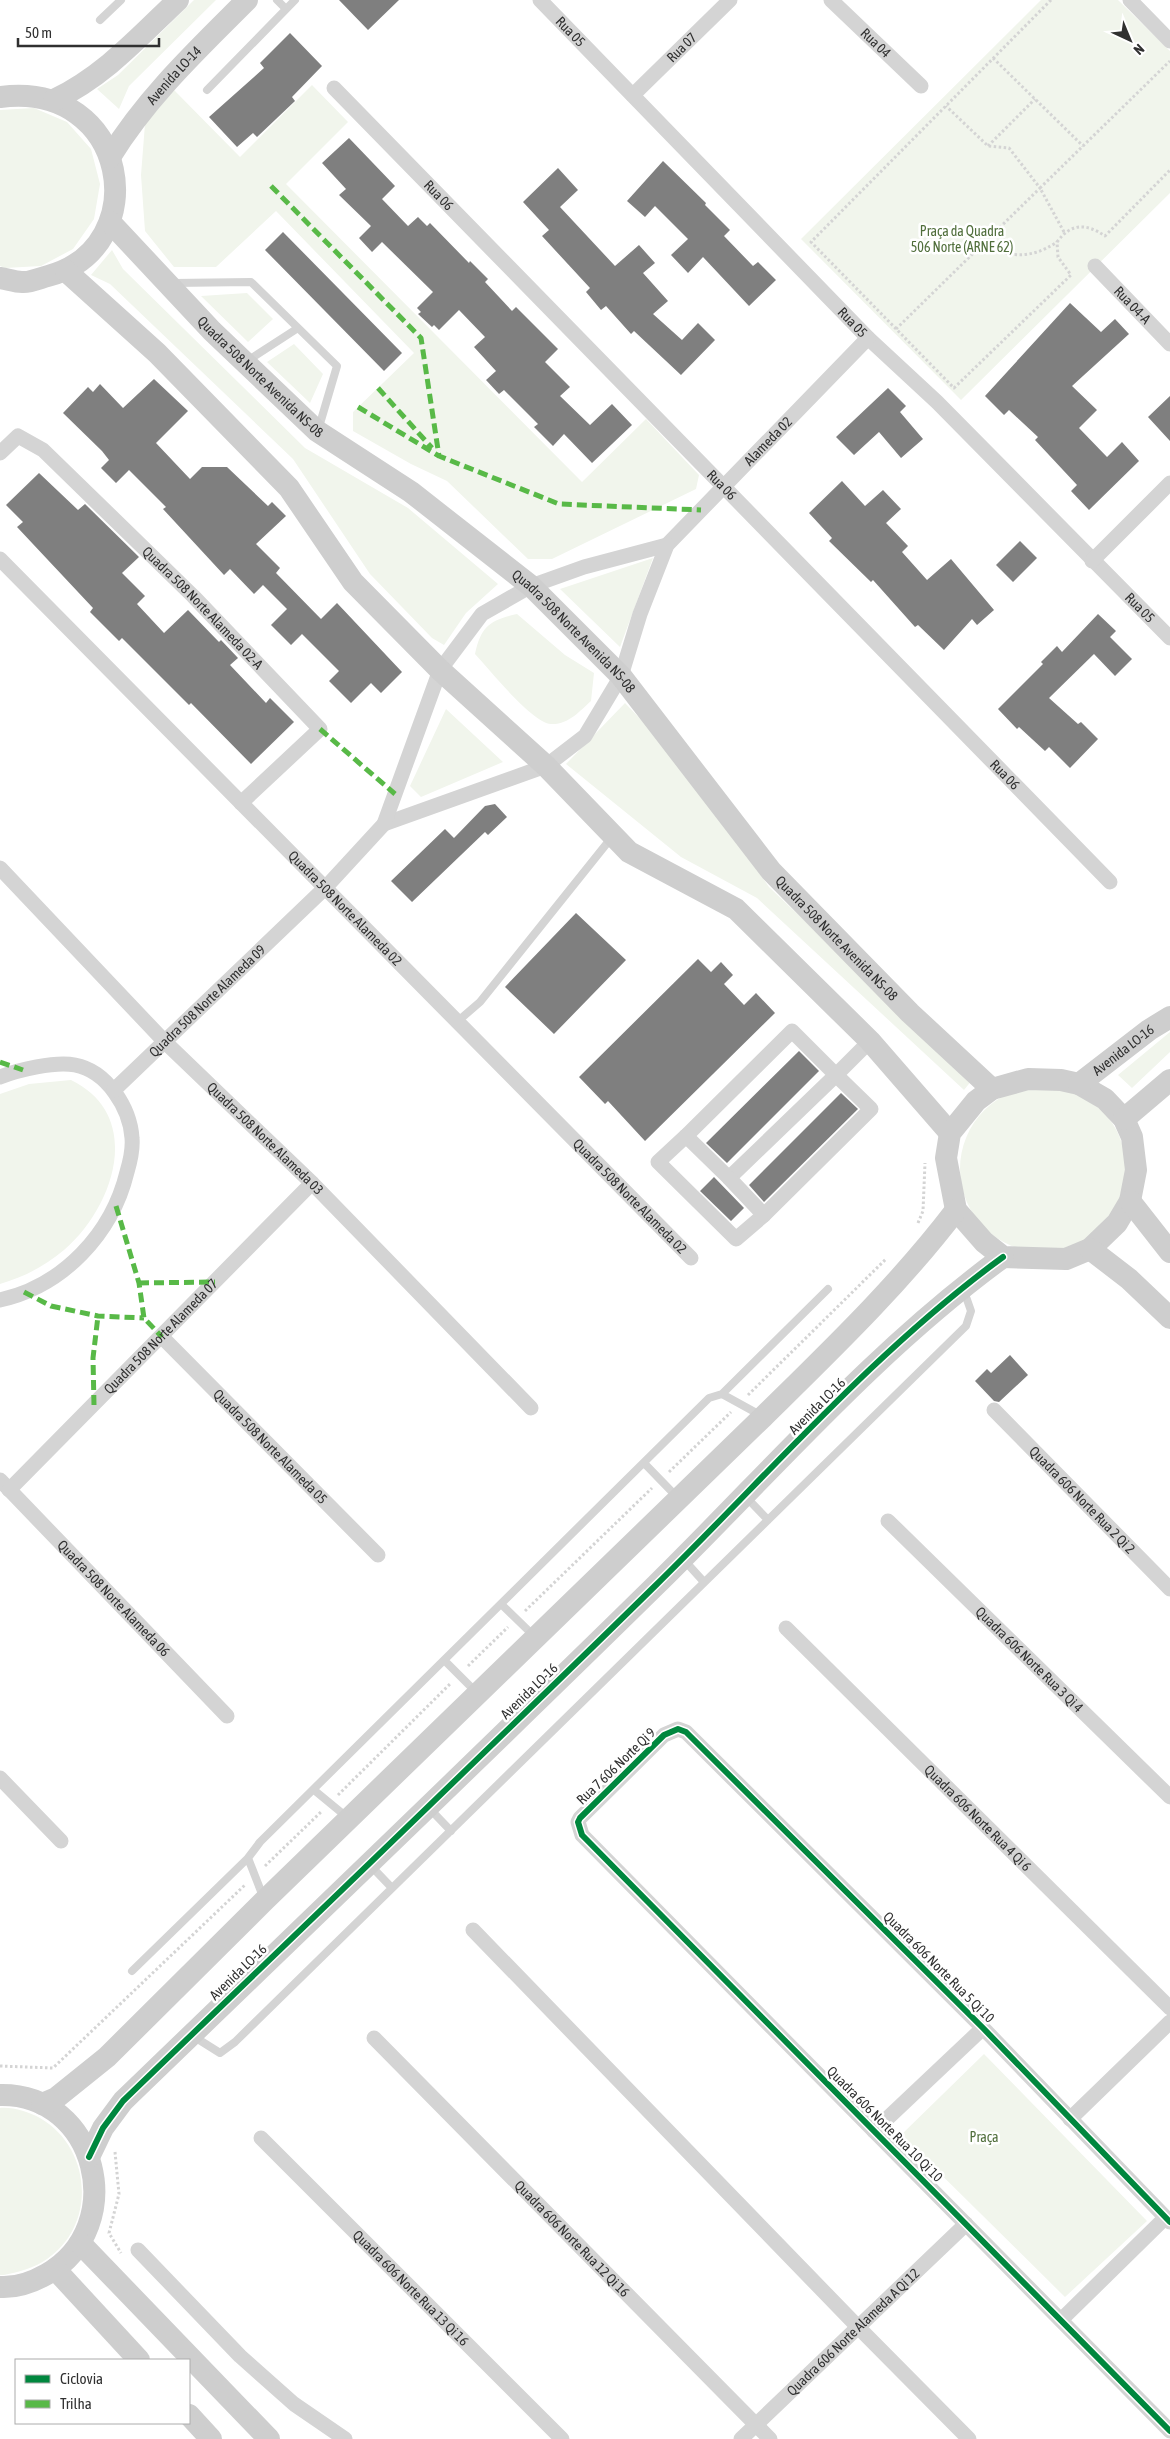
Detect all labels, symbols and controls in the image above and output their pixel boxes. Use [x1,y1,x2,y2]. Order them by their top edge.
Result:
street label: Rua 05 [553,13,589,50]
scale bar [18,15,159,47]
north arrow [1105,15,1155,65]
text: 50 m [25,24,52,41]
street label: Rua 04 [858,25,894,61]
street label: Rua 07 [663,29,700,66]
text: N [1131,41,1148,58]
street label: Avenida LO-14 [143,42,205,108]
street label: Rua 06 [421,177,457,214]
park label: Praça da Quadra 506 Norte (ARNE 62) [911,223,1013,255]
street label: Rua 04-A [1111,283,1154,327]
street label: Rua 05 [835,304,871,340]
street label: Quadra 508 Norte Avenida NS-08 [194,313,326,441]
street label: Alameda 02 [741,413,795,469]
street label: Rua 06 [704,467,740,503]
street label: Quadra 508 Norte Alameda 02-A [139,543,266,672]
street label: Quadra 508 Norte Avenida NS-08 [509,566,639,696]
street label: Rua 05 [1122,589,1158,626]
street label: Rua 06 [987,756,1023,793]
street label: Quadra 508 Norte Alameda 02 [285,847,405,969]
street label: Quadra 508 Norte Avenida NS-08 [772,873,901,1004]
street label: Quadra 508 Norte Alameda 09 [146,941,269,1060]
street label: Avenida LO-16 [1089,1021,1157,1079]
street label: Quadra 508 Norte Alameda 03 [204,1079,327,1198]
street label: Quadra 508 Norte Alameda 02 [570,1135,690,1257]
street label: Quadra 508 Norte Alameda 07 [101,1276,221,1397]
street label: Avenida LO-16 [785,1374,849,1438]
street label: Quadra 508 Norte Alameda 05 [210,1386,331,1507]
street label: Quadra 606 Norte Rua 2 Qi 2 [1026,1443,1138,1557]
street label: Quadra 508 Norte Alameda 06 [54,1537,173,1660]
street label: Quadra 606 Norte Rua 3 Qi 4 [973,1603,1087,1716]
street label: Avenida LO-16 [497,1660,561,1722]
street label: Rua 7 606 Norte Qi 9 [573,1724,659,1808]
street label: Quadra 606 Norte Rua 4 Qi 6 [921,1762,1035,1874]
street label: Quadra 606 Norte Rua 5 Qi 10 [880,1908,998,2026]
street label: Avenida LO-16 [206,1941,270,2003]
street label: Quadra 606 Norte Rua 10 Qi 10 [824,2063,946,2185]
park label: Praça [970,2129,998,2145]
street label: Quadra 606 Norte Rua 12 Qi 16 [511,2177,633,2300]
street label: Quadra 606 Norte Rua 13 Qi 16 [350,2227,472,2349]
street label: Quadra 606 Norte Alameda A Qi 12 [784,2265,923,2399]
legend [15,2359,190,2424]
text: Ciclovia [60,2370,103,2387]
text: Trilha [60,2395,92,2412]

